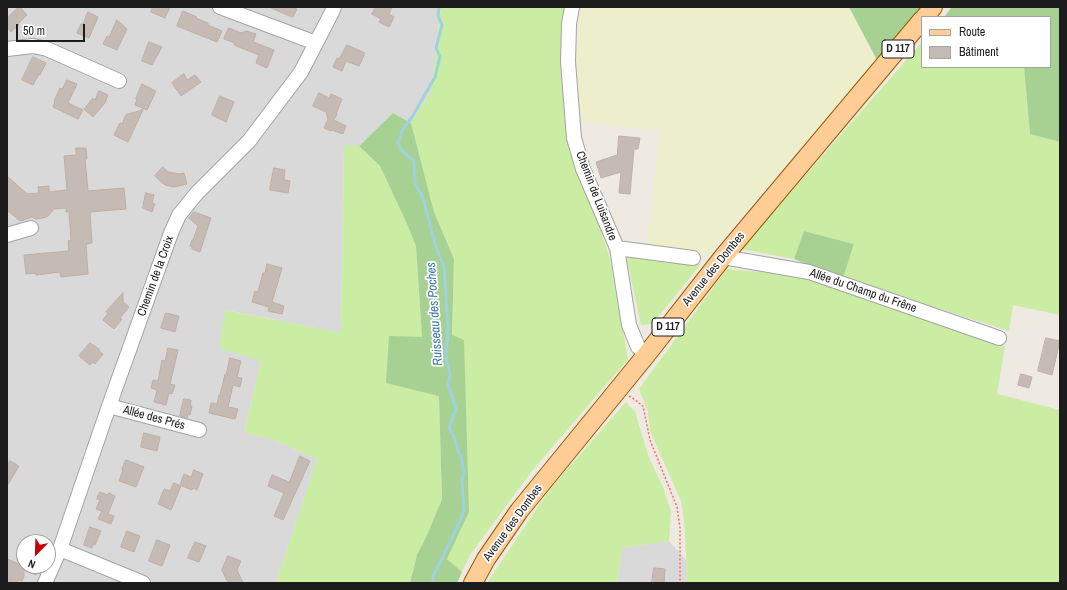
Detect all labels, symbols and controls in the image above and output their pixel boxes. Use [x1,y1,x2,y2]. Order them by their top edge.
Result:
scale bar [18,16,87,42]
legend [921,16,1051,68]
text: 50 m [23,23,45,39]
text: Route [959,24,985,40]
road number: D 117 [882,40,914,58]
text: Bâtiment [959,44,998,60]
street label: Chemin de Luisandre [572,149,620,243]
street label: Avenue des Dombes [680,229,748,309]
street label: Chemin de la Croix [135,234,177,318]
water label: Ruisseau des Poches [424,262,446,366]
street label: Allée du Champ du Frêne [808,266,918,316]
road number: D 117 [652,318,684,336]
street label: Allée des Prés [121,403,187,433]
street label: Avenue des Dombes [480,482,546,564]
north arrow [16,534,56,574]
text: N [26,556,37,572]

